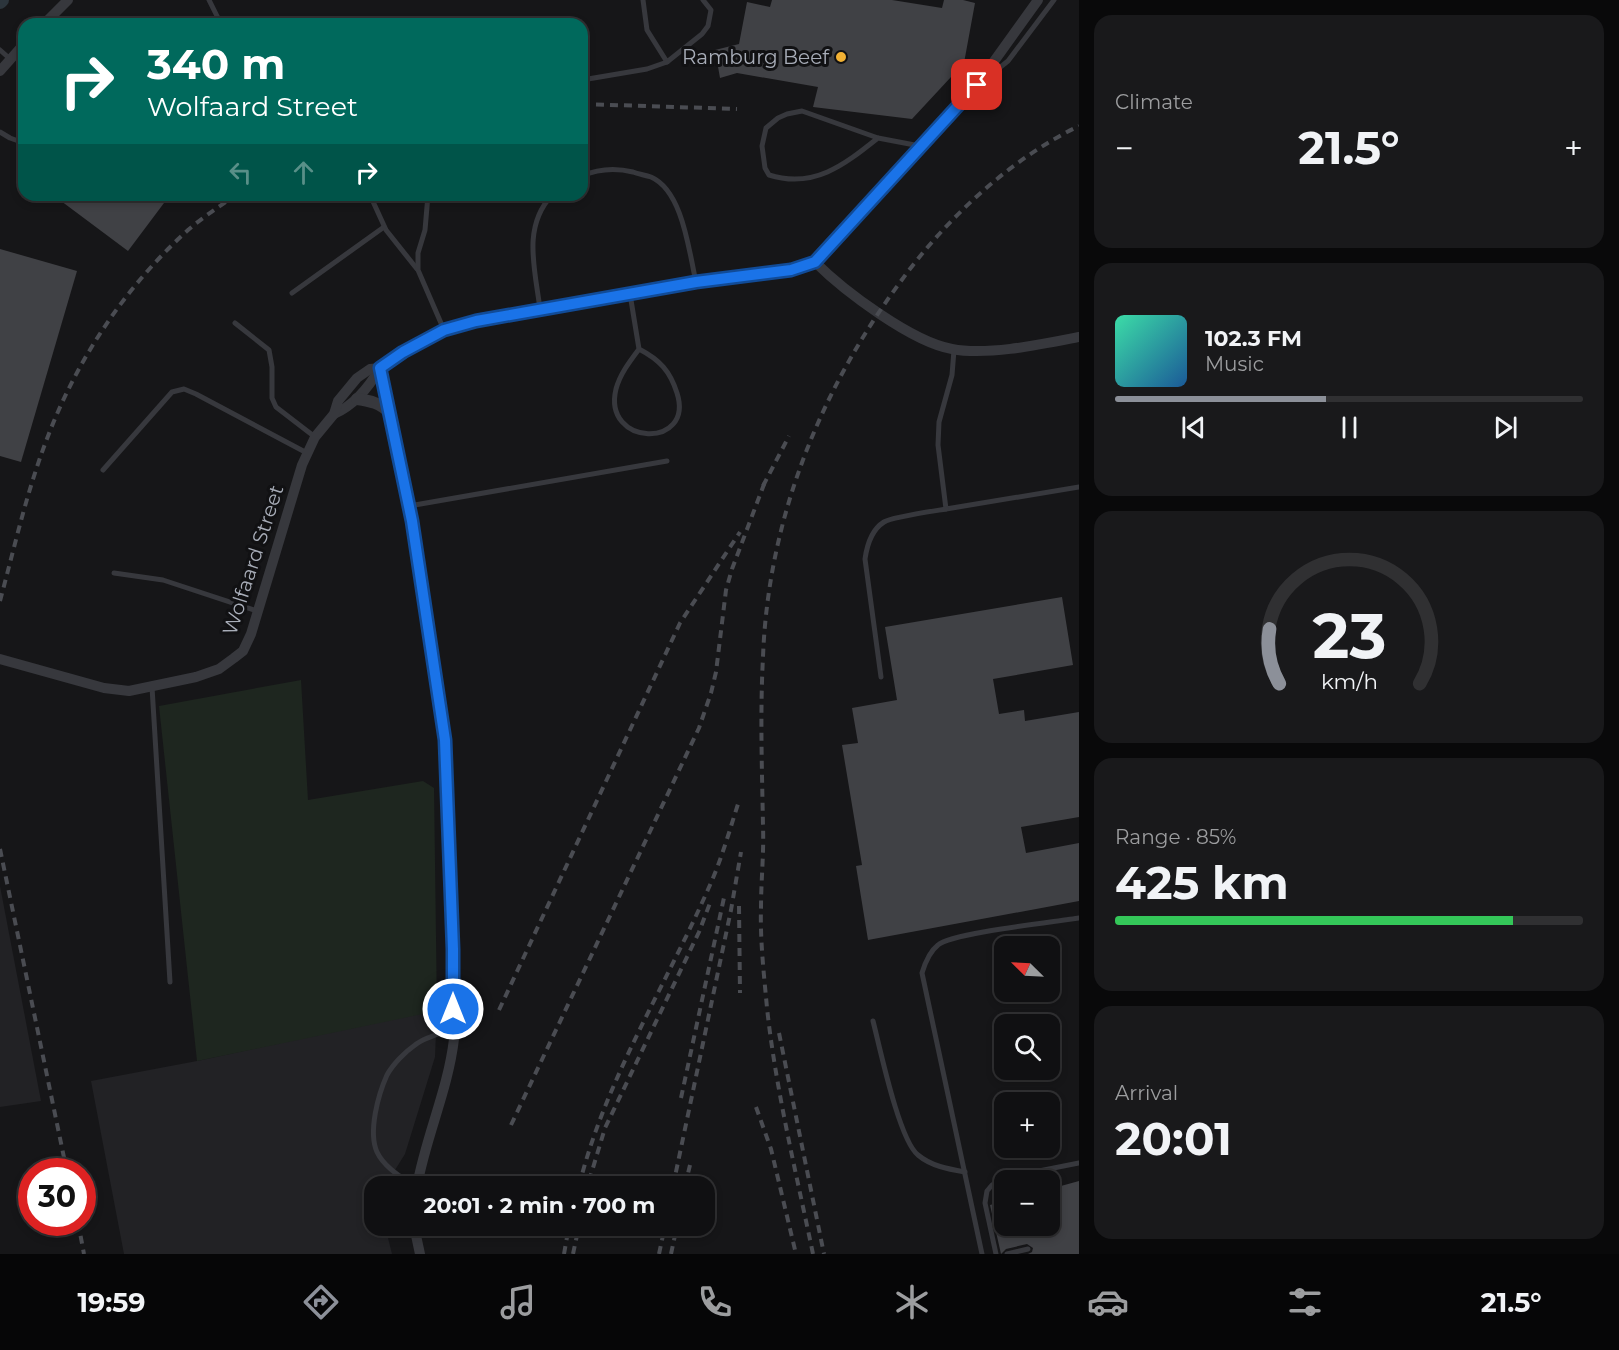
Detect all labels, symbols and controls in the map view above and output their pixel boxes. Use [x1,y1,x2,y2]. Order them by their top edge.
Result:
text: 340 m [147,38,285,90]
icon: right [48,42,126,120]
place label: Ramburg Beef [682,45,830,69]
marker: Ramburg Beef [834,50,848,64]
pin [951,59,1002,110]
icon: arrive [960,68,993,101]
text: Wolfaard Street [147,90,358,123]
text: Climate [1115,90,1193,114]
text: 21.5° [1298,120,1400,175]
text: − [1115,128,1134,168]
text: + [1564,128,1583,168]
icon: left [224,156,257,189]
icon: ahead [287,156,320,189]
icon: right [350,156,383,189]
text: 102.3 FM [1205,325,1302,352]
text: Music [1205,352,1264,376]
icon: previous [1177,411,1210,444]
icon: pause [1333,411,1366,444]
icon: next [1489,411,1522,444]
street label: Wolfaard Street [217,482,289,638]
text: 23 [1312,598,1386,674]
text: km/h [1320,668,1378,694]
text: Range · 85% [1115,825,1236,849]
text: 425 km [1115,855,1289,910]
north arrow [994,936,1060,1002]
map controls [994,936,1060,1236]
position arrow [421,977,485,1041]
button: search [994,1014,1060,1080]
text: Arrival [1115,1081,1178,1105]
button: + [994,1092,1060,1158]
text: 20:01 [1115,1111,1232,1166]
speed limit sign: 30 [18,1158,96,1236]
button: − [994,1170,1060,1236]
text: 20:01 · 2 min · 700 m [424,1192,655,1219]
icon: directions [300,1281,342,1323]
icon: music [497,1281,539,1323]
icon: phone [694,1281,736,1323]
icon: climate [891,1281,933,1323]
icon: car [1087,1281,1129,1323]
icon: filters [1284,1281,1326,1323]
text: 19:59 [77,1286,146,1319]
text: 21.5° [1481,1286,1542,1319]

